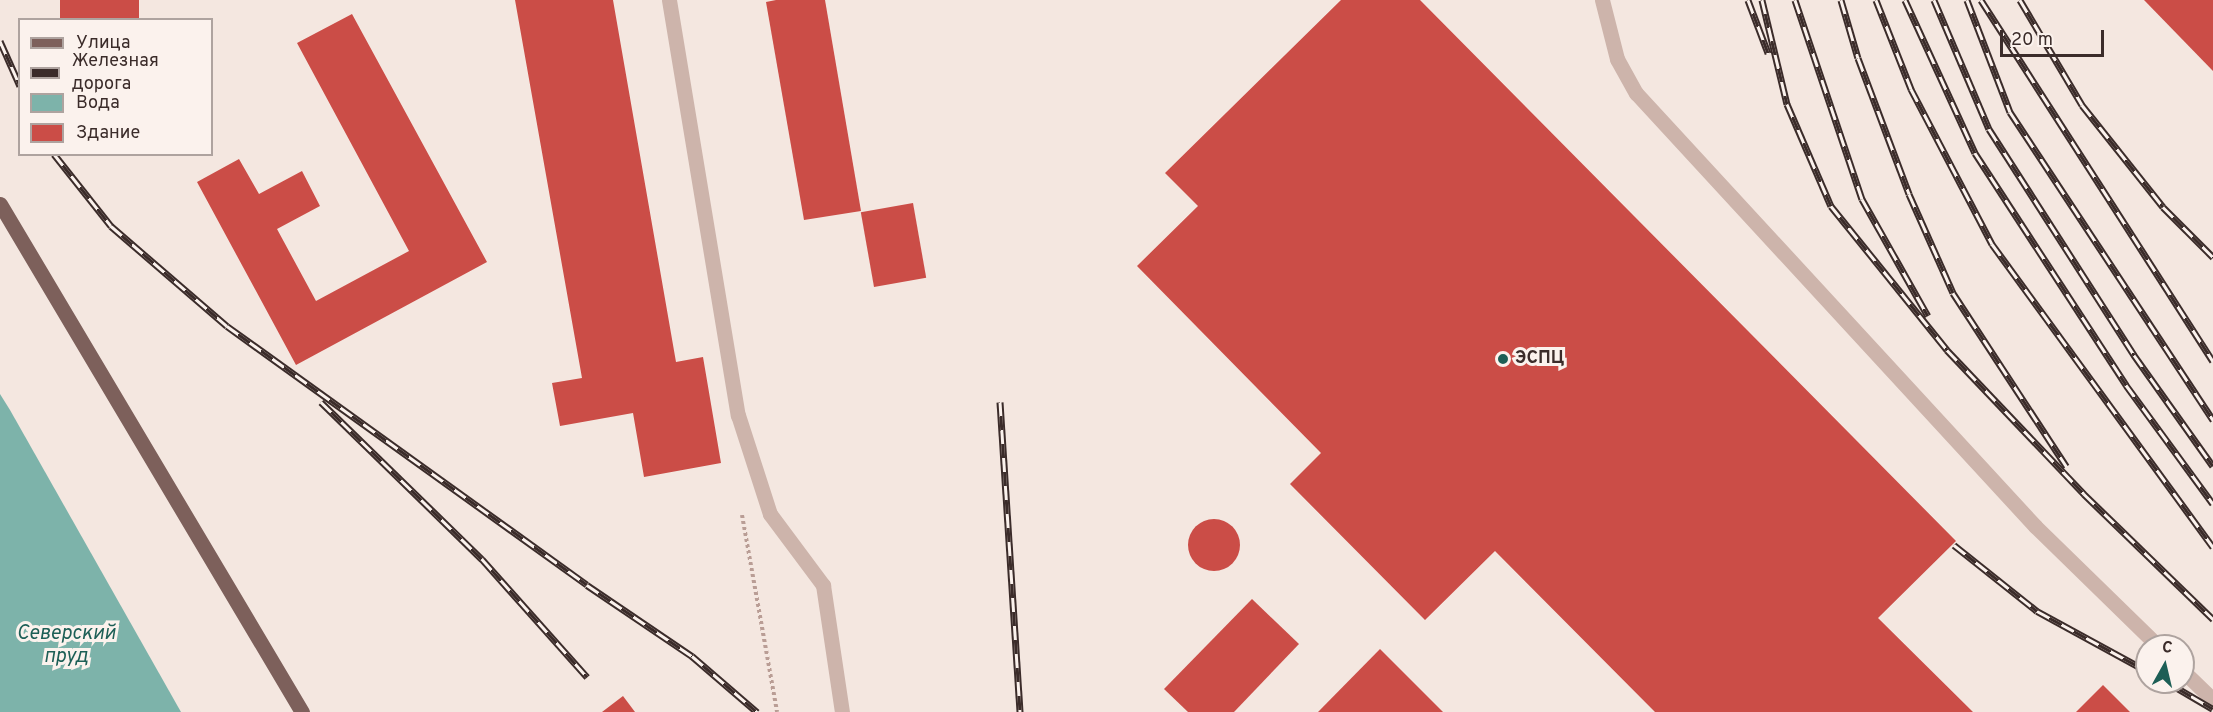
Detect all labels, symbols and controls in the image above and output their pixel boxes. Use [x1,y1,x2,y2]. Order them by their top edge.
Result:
legend [18,18,213,156]
scale bar [2003,18,2106,56]
text: 20 m [2011,29,2053,52]
text: Улица [76,32,130,55]
text: Железная дорога [72,50,159,96]
text: Вода [76,92,120,115]
text: Здание [76,122,140,145]
place label: ЭСПЦ [1515,348,1564,370]
marker: ЭСПЦ [1496,352,1510,366]
water label: Северский пруд [17,622,115,669]
north arrow [2135,634,2195,694]
text: С [2161,638,2174,659]

